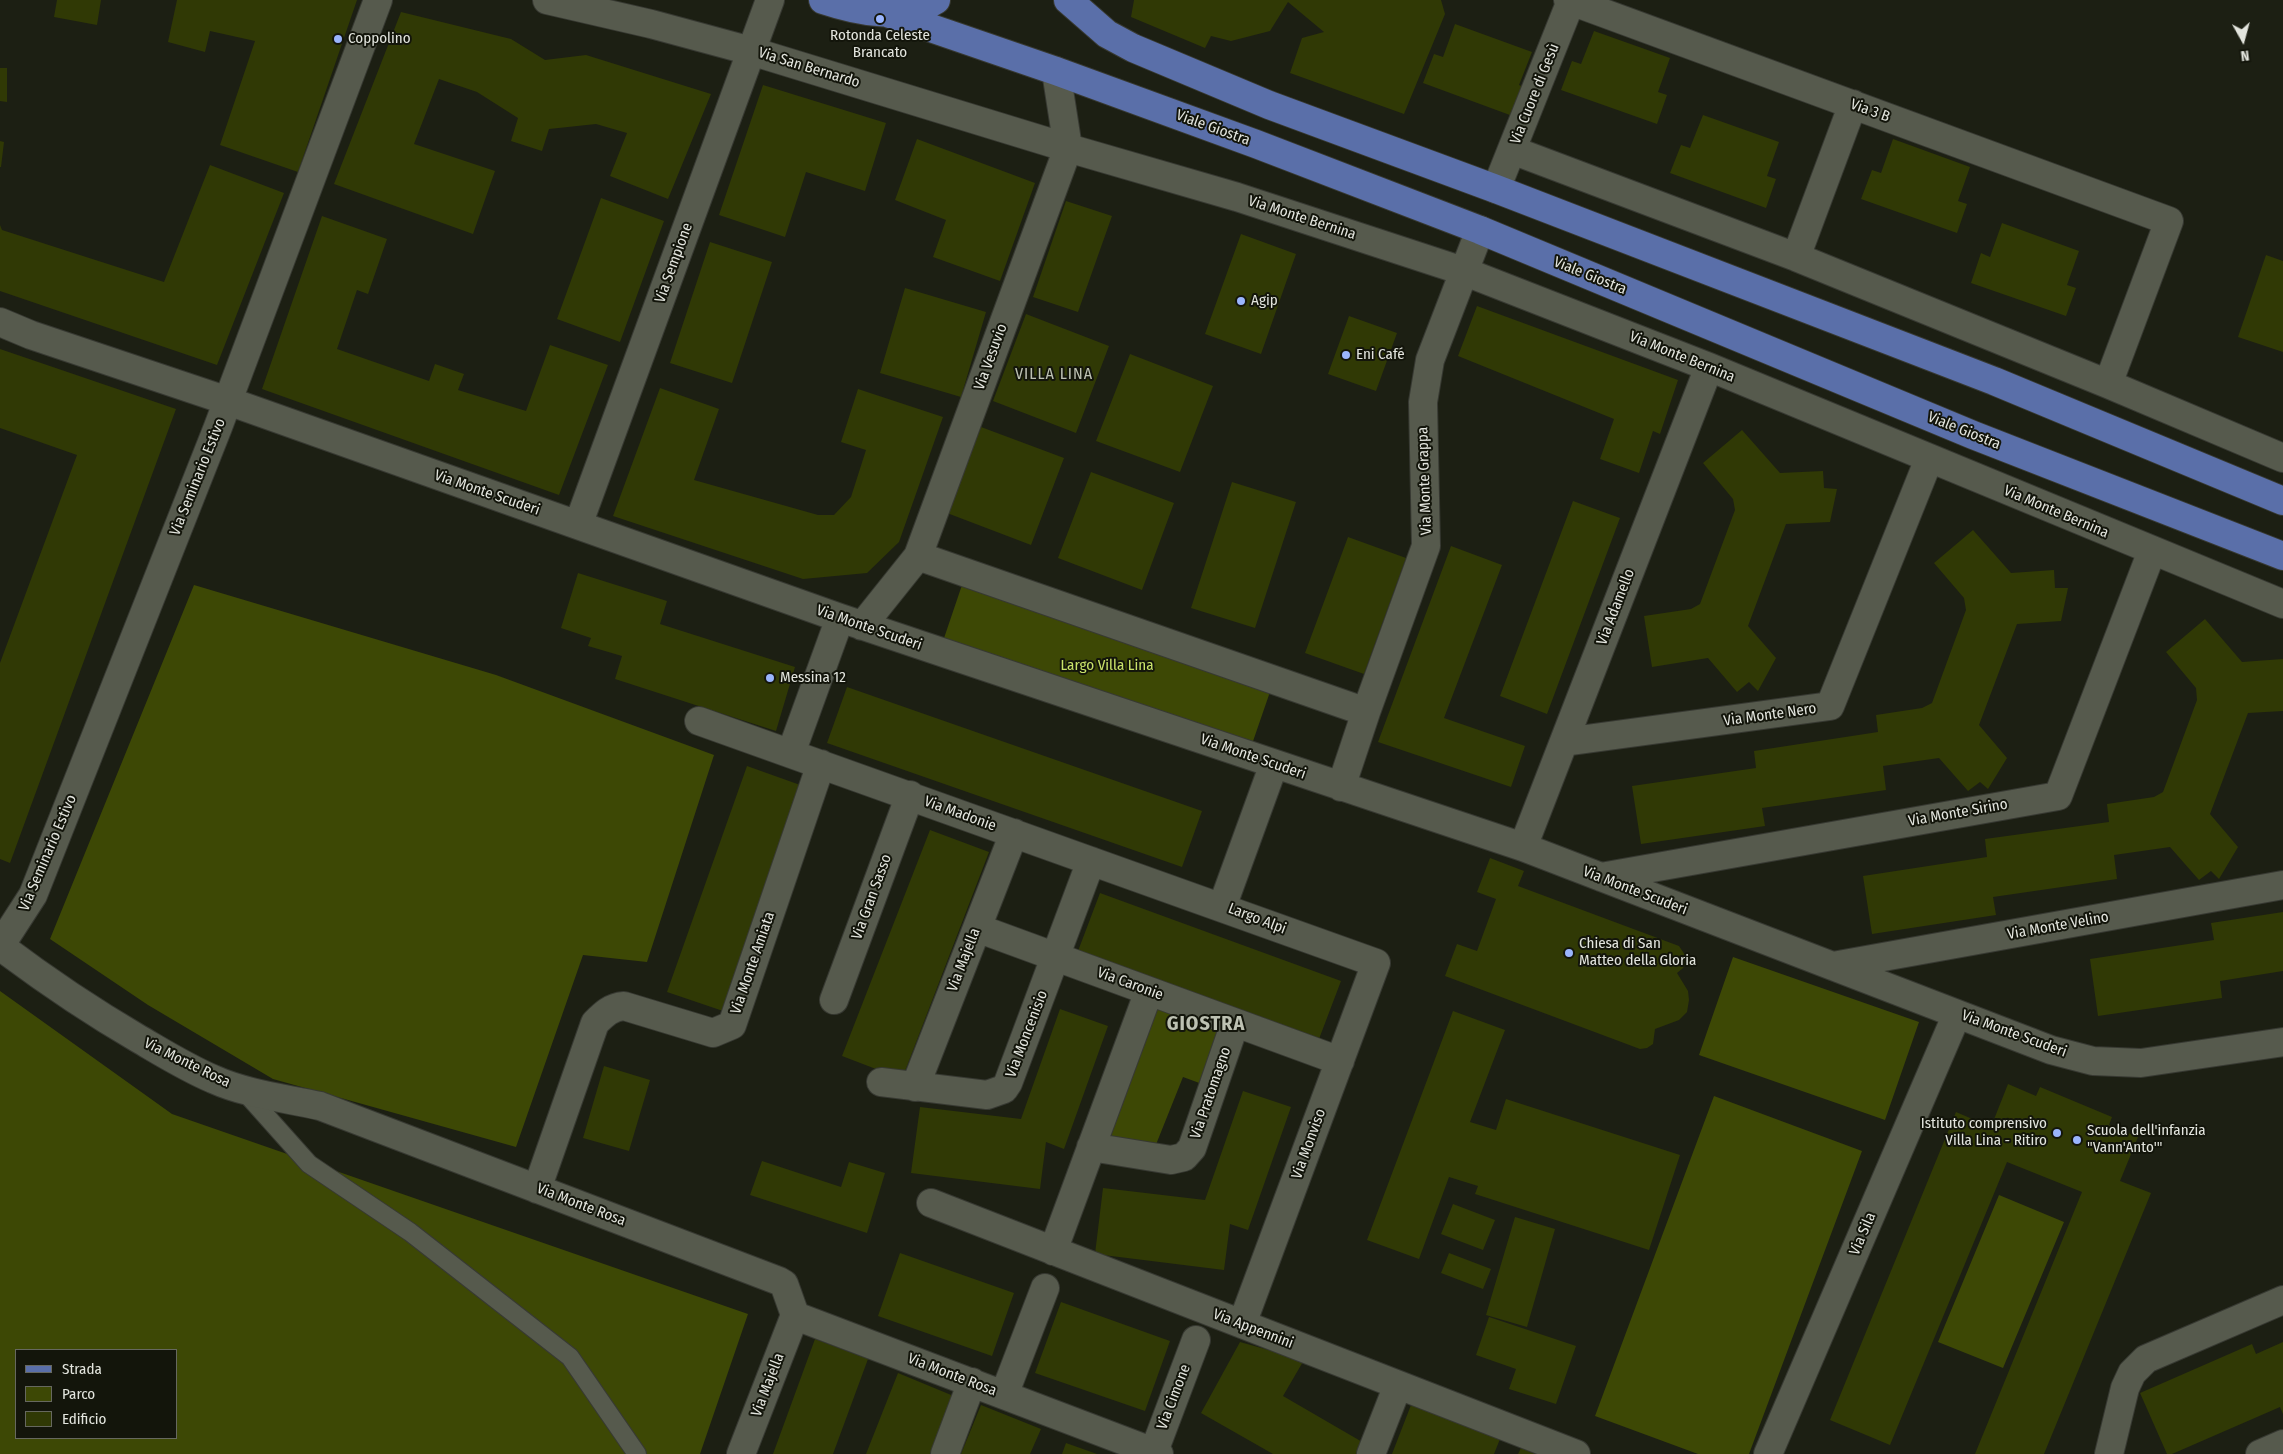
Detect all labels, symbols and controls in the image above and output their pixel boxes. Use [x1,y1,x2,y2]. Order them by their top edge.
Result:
marker: Rotonda Celeste Brancato [874,13,886,25]
north arrow [2218,15,2268,65]
place label: Rotonda Celeste Brancato [830,27,930,62]
place label: Coppolino [348,30,411,48]
marker: Coppolino [332,33,344,45]
street label: Via Cuore di Gesù [1507,41,1563,147]
street label: Via San Bernardo [756,44,862,92]
text: N [2240,46,2250,64]
street label: Via 3 B [1848,96,1892,126]
street label: Viale Giostra [1174,106,1252,150]
street label: Via Monte Bernina [1246,192,1358,244]
street label: Via Sempione [651,221,697,305]
street label: Viale Giostra [1551,253,1629,299]
place label: Agip [1251,292,1278,310]
marker: Agip [1235,295,1247,307]
street label: Via Vesuvio [971,321,1011,393]
street label: Via Monte Bernina [1627,328,1737,386]
place label: Eni Café [1356,346,1405,364]
marker: Eni Café [1340,349,1352,361]
district label: VILLA LINA [1014,365,1094,385]
street label: Viale Giostra [1925,408,2003,454]
street label: Via Seminario Estivo [166,416,230,538]
street label: Via Monte Grappa [1414,427,1436,535]
street label: Via Monte Scuderi [432,467,542,519]
street label: Via Monte Bernina [2001,482,2111,542]
street label: Via Adamello [1593,566,1639,648]
street label: Via Monte Scuderi [814,602,924,654]
park label: Largo Villa Lina [1061,657,1153,675]
place label: Messina 12 [780,669,846,687]
marker: Messina 12 [764,672,776,684]
street label: Via Monte Nero [1722,700,1818,730]
street label: Via Monte Scuderi [1198,731,1308,783]
street label: Via Seminario Estivo [15,792,81,914]
street label: Via Madonie [922,793,998,835]
street label: Via Monte Sirino [1907,795,2009,831]
street label: Via Gran Sasso [848,852,896,942]
street label: Via Monte Scuderi [1580,863,1690,919]
street label: Largo Alpi [1225,900,1289,938]
street label: Via Monte Velino [2006,908,2110,944]
street label: Via Monte Amiata [727,909,779,1017]
street label: Via Majella [944,926,984,994]
place label: Chiesa di San Matteo della Gloria [1579,935,1696,970]
marker: Chiesa di San Matteo della Gloria [1563,947,1575,959]
street label: Via Caronie [1095,964,1165,1004]
street label: Via Moncenisio [1002,988,1052,1080]
street label: Via Monte Scuderi [1959,1007,2069,1061]
district label: GIOSTRA [1166,1012,1246,1036]
street label: Via Monte Rosa [141,1034,233,1092]
street label: Via Pratomagno [1187,1045,1235,1141]
street label: Via Monviso [1288,1106,1330,1182]
place label: Istituto comprensivo Villa Lina - Ritiro [1921,1115,2047,1150]
place label: Scuola dell'infanzia "Vann'Anto'" [2087,1122,2206,1157]
marker: Istituto comprensivo Villa Lina - Ritiro [2051,1127,2063,1139]
marker: Scuola dell'infanzia "Vann'Anto'" [2071,1134,2083,1146]
street label: Via Monte Rosa [534,1180,628,1230]
street label: Via Sila [1846,1210,1880,1258]
street label: Via Appennini [1210,1305,1296,1353]
legend [15,1349,178,1439]
street label: Via Monte Rosa [905,1350,999,1400]
street label: Via Majella [748,1351,788,1419]
text: Strada [62,1360,102,1378]
street label: Via Cimone [1153,1362,1195,1432]
text: Parco [62,1385,95,1403]
text: Edificio [62,1410,107,1428]

